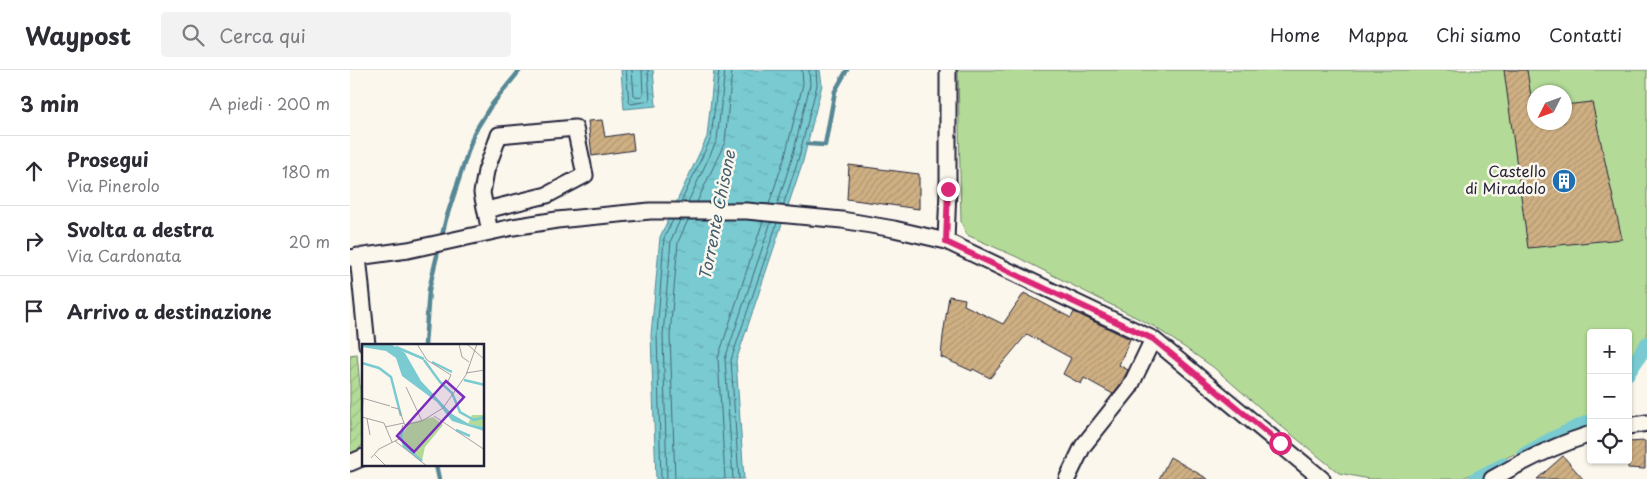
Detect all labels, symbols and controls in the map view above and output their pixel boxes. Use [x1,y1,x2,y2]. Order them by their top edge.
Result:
search box [161,12,511,57]
text: Waypost [25,17,131,53]
icon: search [179,21,207,49]
text: Cerca qui [219,21,306,49]
text: Home [1270,21,1320,48]
text: Mappa [1348,21,1408,48]
text: Chi siamo [1436,21,1521,48]
text: Contatti [1549,21,1622,48]
north arrow [1527,85,1572,130]
text: 3 min [20,87,79,119]
text: A piedi · 200 m [209,91,330,115]
text: Prosegui [67,145,149,173]
water label: Torrente Chisone [692,147,741,282]
icon: ahead [20,157,48,185]
text: 180 m [282,159,330,183]
place label: Castello di Miradolo [1465,159,1546,199]
building icon: Castello di Miradolo [1551,168,1577,194]
text: Via Pinerolo [67,173,160,197]
route end [937,178,960,201]
text: Svolta a destra [67,215,214,243]
icon: right [20,227,48,255]
text: 20 m [289,229,330,253]
text: Via Cardonata [67,243,181,267]
icon: arrive [20,297,48,325]
text: Arrivo a destinazione [67,297,272,325]
map controls [1587,329,1632,464]
button: + [1587,329,1632,374]
inset map [362,344,485,466]
button: − [1587,374,1632,419]
button: locate [1587,419,1632,464]
route start [1269,432,1292,455]

